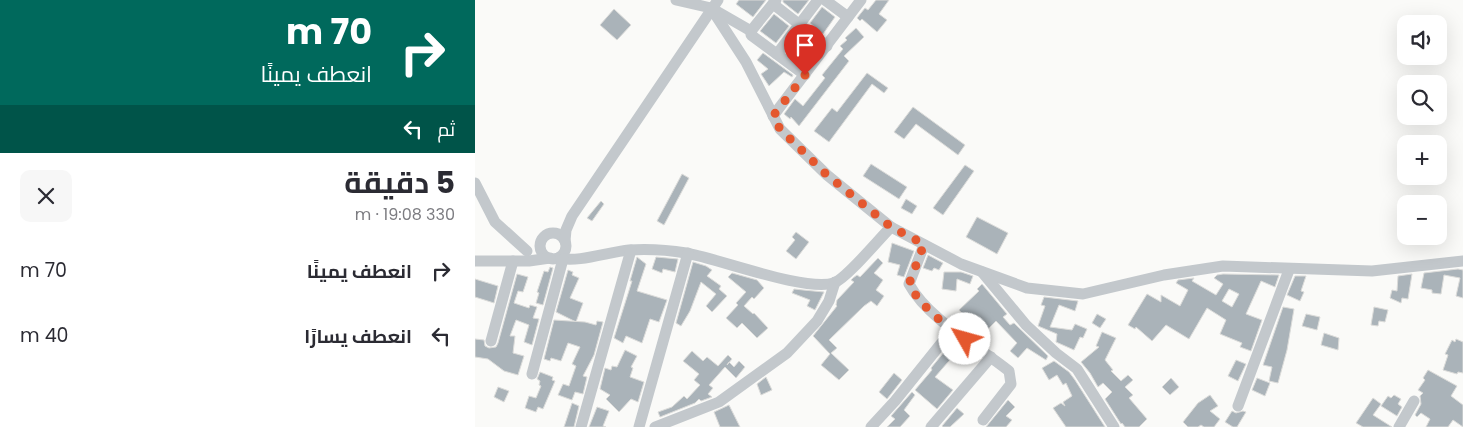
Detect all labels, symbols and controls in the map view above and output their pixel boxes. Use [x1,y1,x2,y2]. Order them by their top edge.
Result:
text: 70 m [286,7,372,56]
map controls [1397,15,1447,245]
button: sound [1397,15,1447,65]
icon: right [390,20,455,85]
pin [784,24,826,75]
icon: arrive [791,31,819,59]
text: انعطف يمينًا [261,59,372,90]
button: search [1397,75,1447,125]
icon: left [399,115,427,143]
text: ثم [437,116,455,143]
button: + [1397,135,1447,185]
text: 5 دقيقة [344,161,455,204]
button: close [20,170,72,222]
button: − [1397,195,1447,245]
text: 330 m · 19:08 [355,203,455,226]
text: 70 m [20,257,67,284]
icon: right [427,257,455,285]
text: انعطف يمينًا [307,258,412,285]
position arrow [938,312,990,364]
text: 40 m [20,322,69,349]
icon: left [427,322,455,350]
text: انعطف يسارًا [304,323,412,350]

